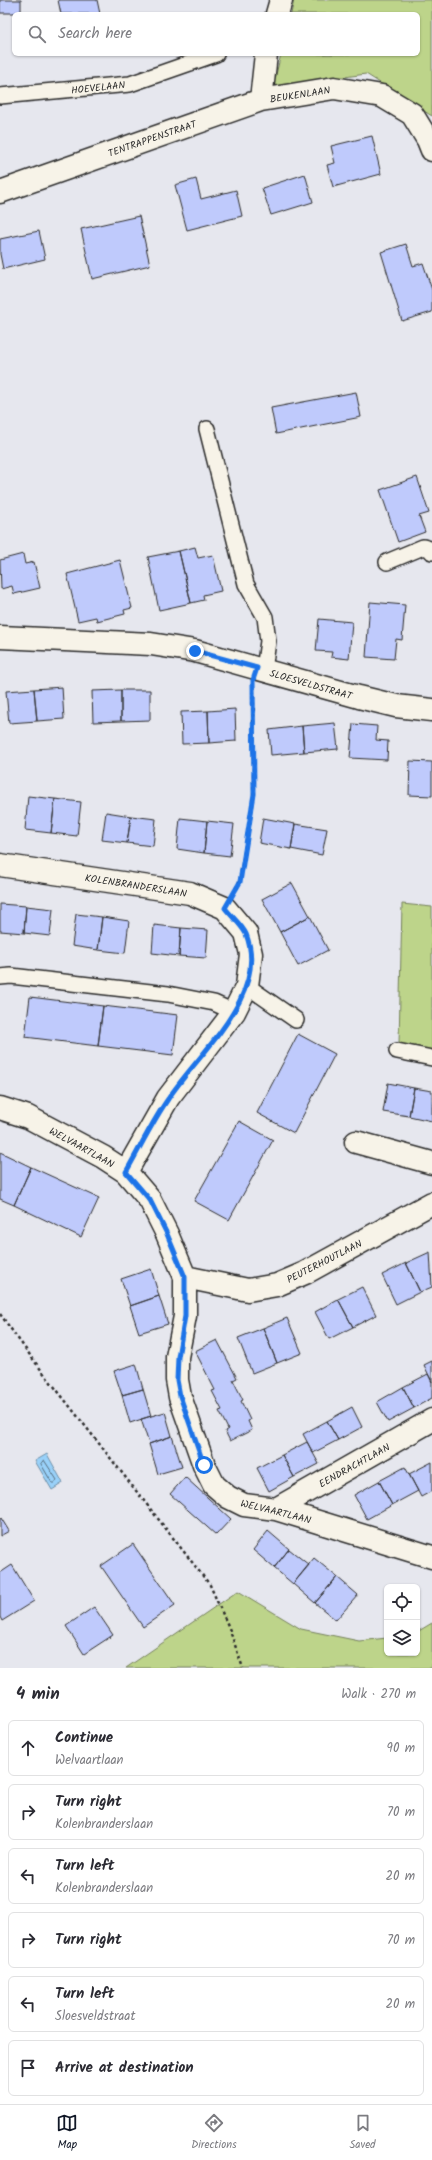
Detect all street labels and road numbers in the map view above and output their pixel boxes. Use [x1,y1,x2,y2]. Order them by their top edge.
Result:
street label: HOEVELAAN [70,77,126,99]
street label: BEUKENLAAN [269,82,332,108]
street label: TENTRAPPENSTRAAT [106,116,200,162]
street label: SLOESVELDSTRAAT [268,666,355,705]
street label: KOLENBRANDERSLAAN [84,870,188,902]
street label: WELVAARTLAAN [46,1123,117,1172]
street label: PEUTERHOUTLAAN [284,1236,365,1288]
street label: EENDRACHTLAAN [316,1440,393,1492]
street label: WELVAARTLAAN [239,1495,313,1529]

